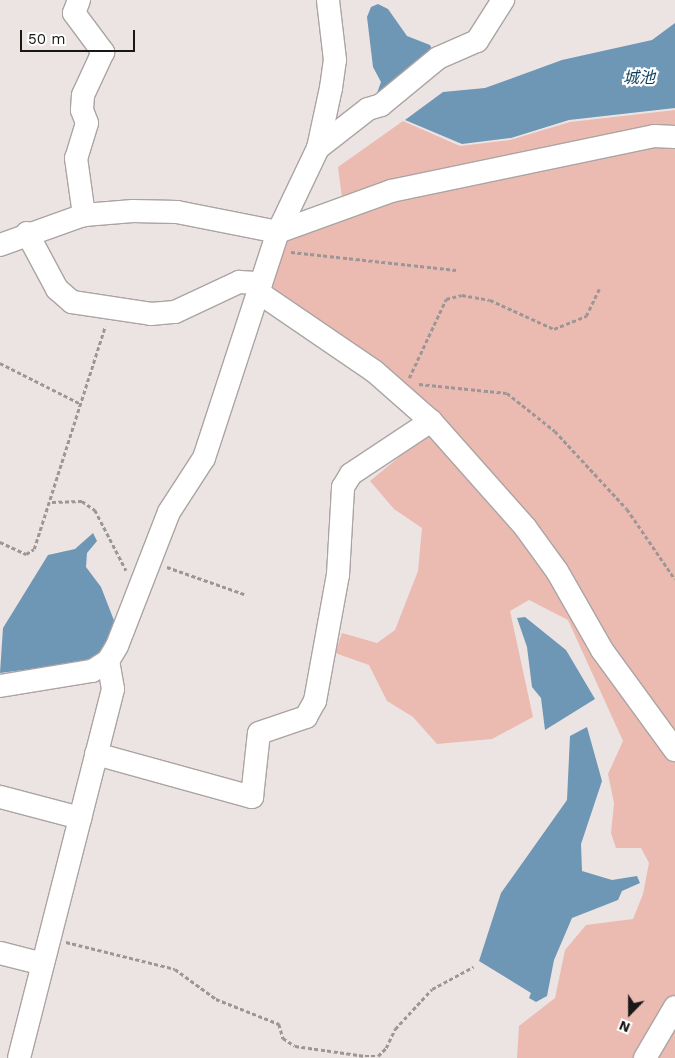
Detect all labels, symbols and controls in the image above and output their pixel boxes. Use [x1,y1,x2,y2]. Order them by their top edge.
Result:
scale bar [22,20,138,52]
text: 50 m [28,30,65,48]
water label: 城池 [623,68,655,88]
north arrow [605,988,655,1038]
text: N [617,1018,632,1036]

